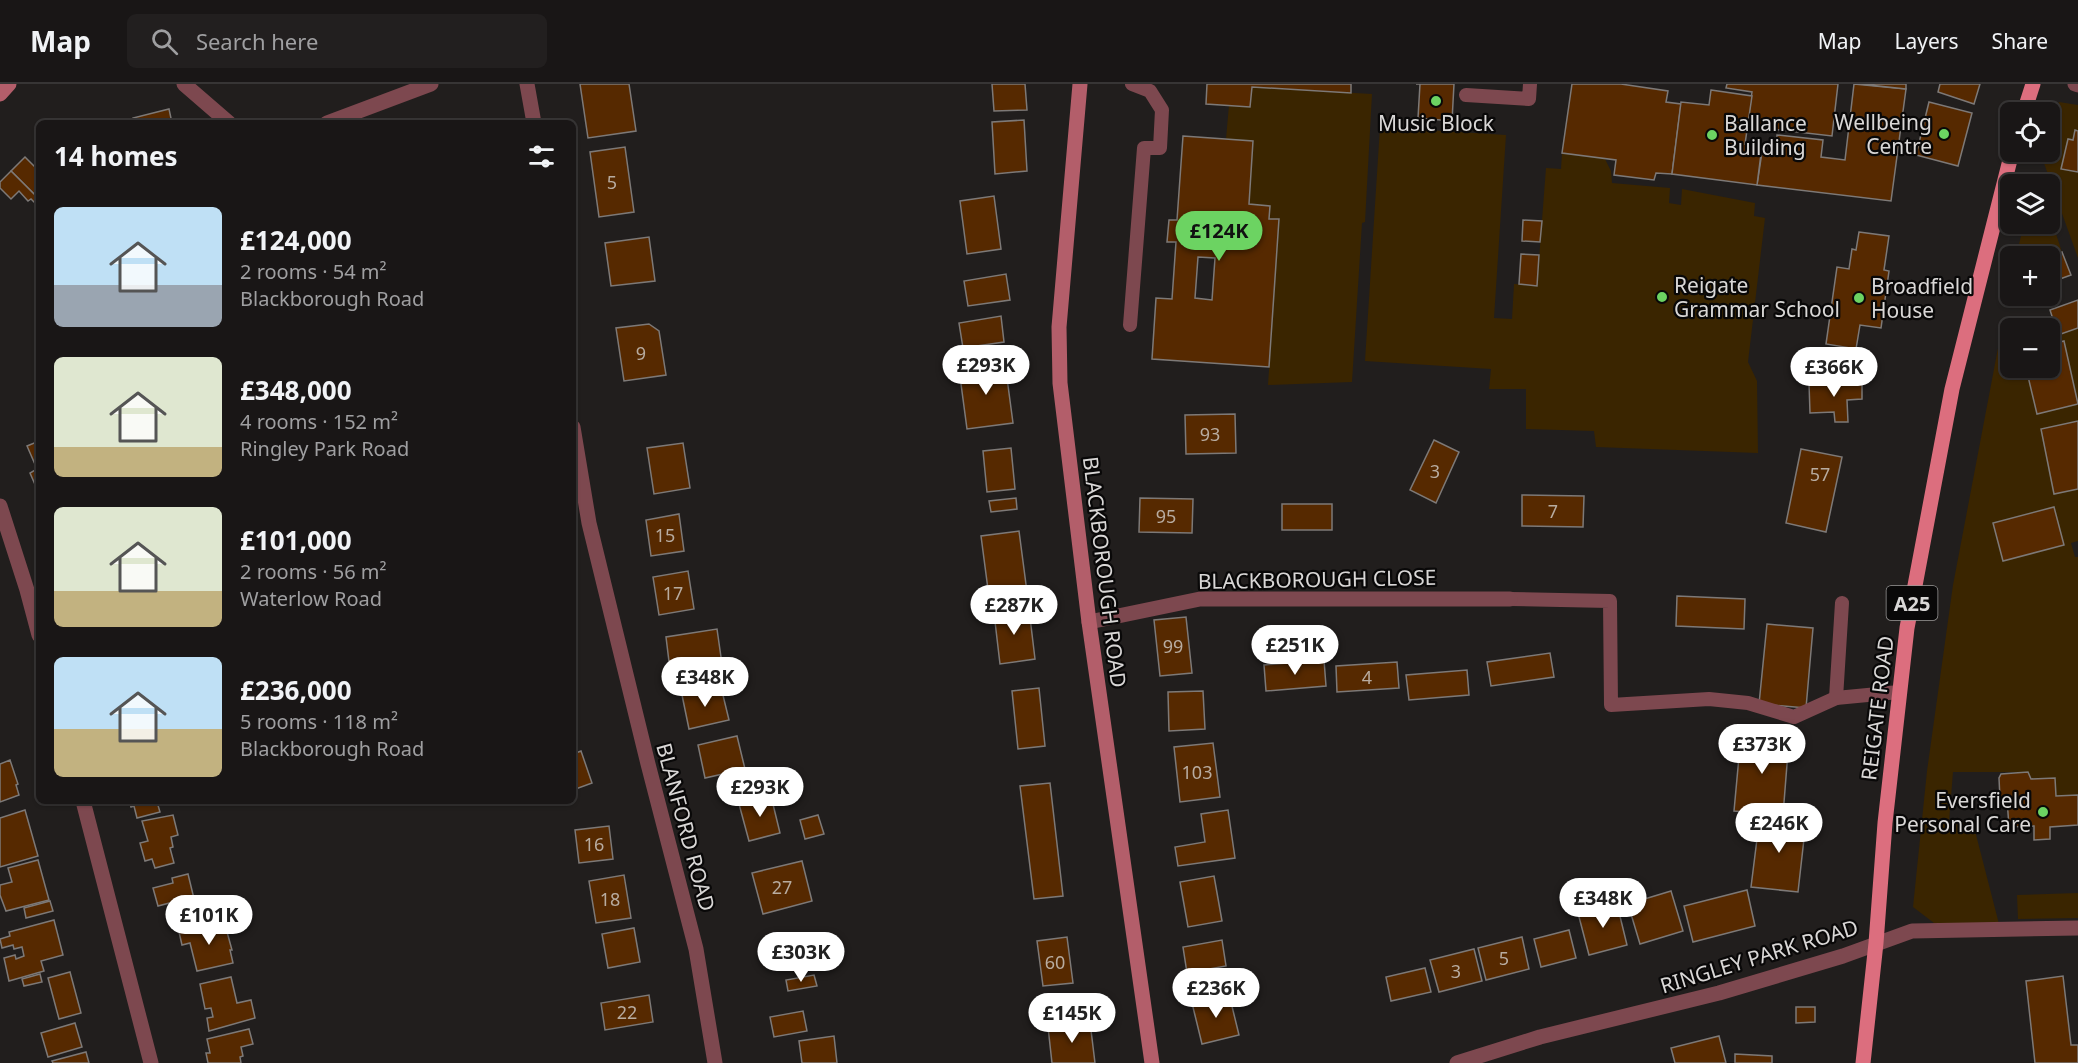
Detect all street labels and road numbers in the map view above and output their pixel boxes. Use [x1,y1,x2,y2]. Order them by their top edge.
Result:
street label: BLACKBOROUGH ROAD [1077,455,1133,689]
street label: BLACKBOROUGH CLOSE [1197,563,1437,595]
road number: A25 [1886,586,1938,620]
street label: REIGATE ROAD [1854,634,1900,782]
street label: BLANFORD ROAD [650,740,722,914]
street label: RINGLEY PARK ROAD [1656,913,1862,999]

